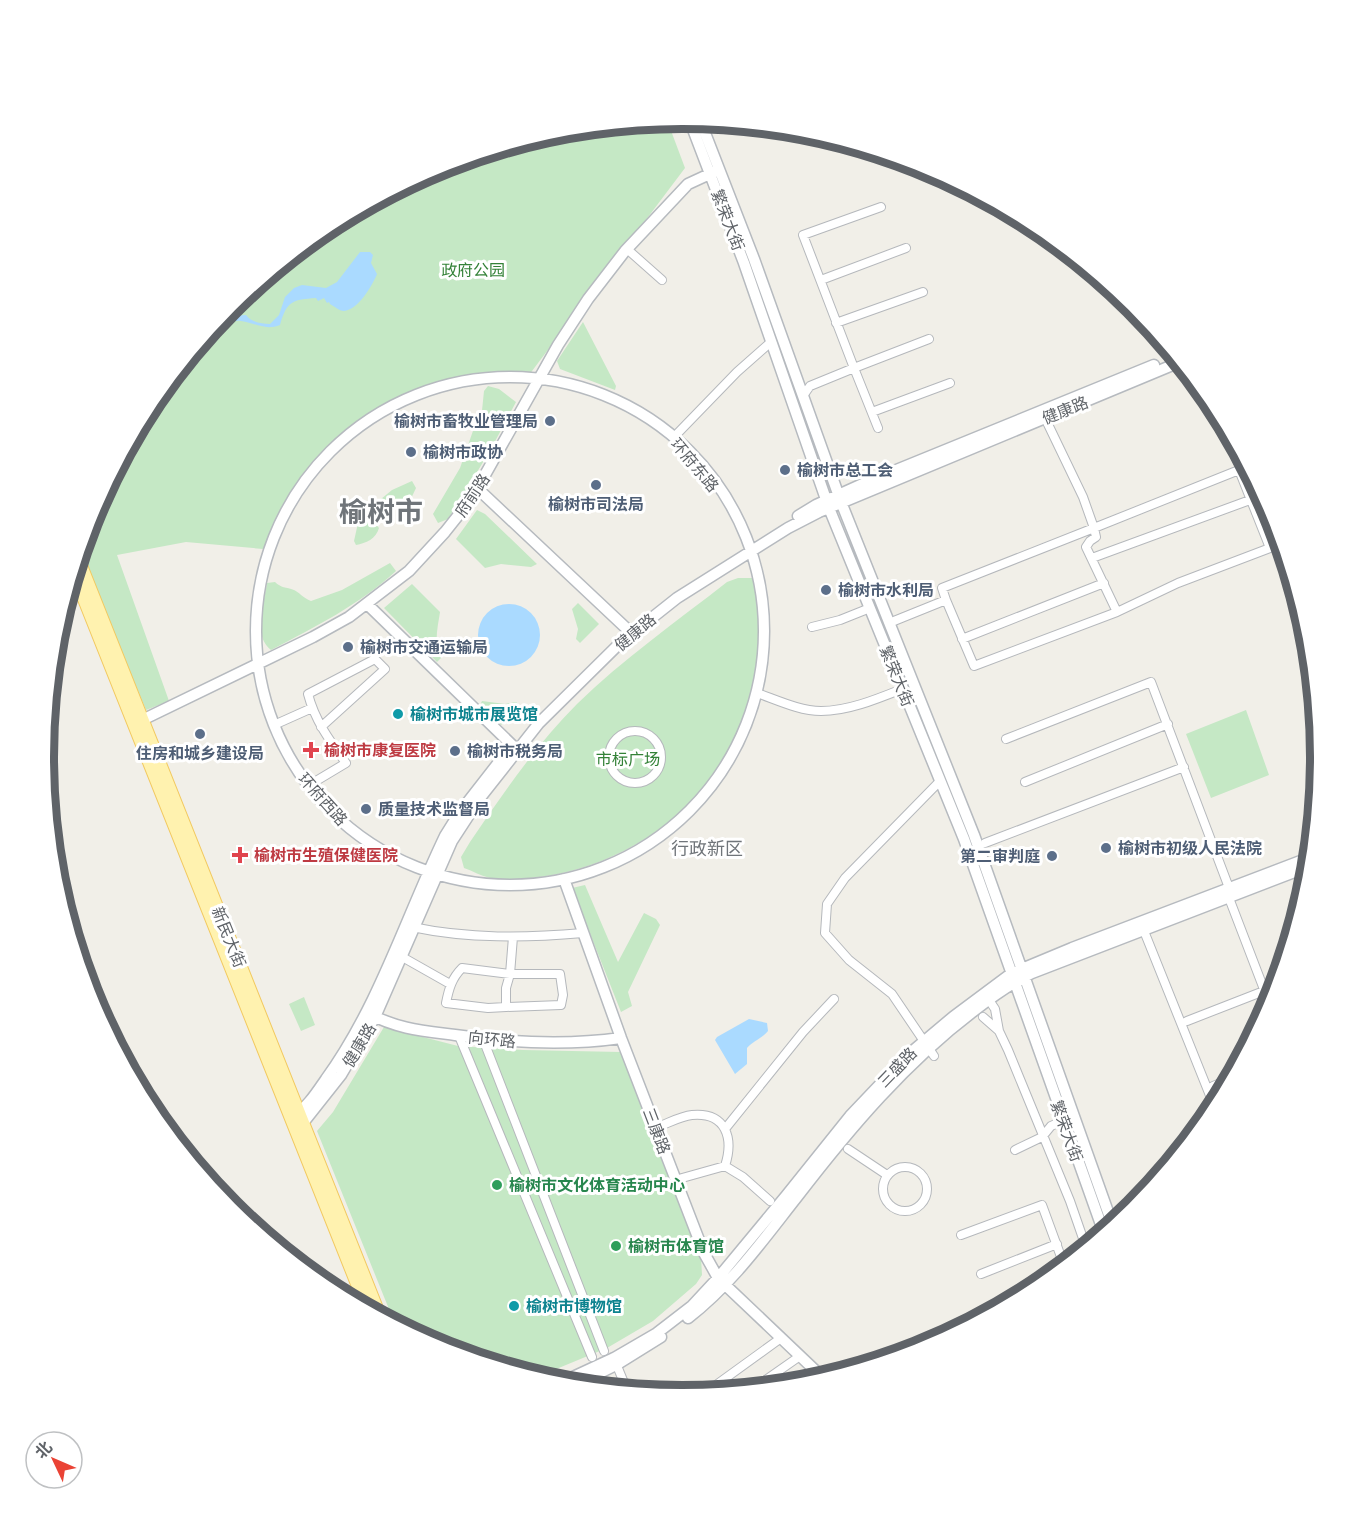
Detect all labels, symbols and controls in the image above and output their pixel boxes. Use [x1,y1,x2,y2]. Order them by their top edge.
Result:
street label: 繁荣大街 [707,187,749,253]
park label: 政府公园 [441,260,505,280]
street label: 健康路 [1039,392,1091,428]
place label: 榆树市畜牧业管理局 [394,411,538,431]
marker: 榆树市畜牧业管理局 [543,414,557,428]
street label: 环府东路 [667,434,723,496]
place label: 榆树市政协 [423,442,504,462]
marker: 榆树市政协 [404,445,418,459]
place label: 榆树市总工会 [797,460,893,480]
marker: 榆树市总工会 [778,463,792,477]
street label: 府前路 [450,470,494,520]
marker: 榆树市司法局 [589,478,603,492]
district label: 榆树市 [339,493,423,530]
place label: 榆树市司法局 [548,494,644,514]
place label: 榆树市水利局 [838,580,934,600]
marker: 榆树市水利局 [819,583,833,597]
street label: 健康路 [610,609,660,655]
place label: 榆树市交通运输局 [360,637,488,657]
marker: 榆树市交通运输局 [341,640,355,654]
street label: 繁荣大街 [876,643,918,709]
place label: 榆树市城市展览馆 [410,704,538,724]
marker: 榆树市城市展览馆 [391,707,405,721]
marker: 住房和城乡建设局 [193,727,207,741]
place label: 榆树市康复医院 [324,740,436,760]
marker: 榆树市康复医院 [302,741,320,759]
place label: 榆树市税务局 [467,741,563,761]
place label: 住房和城乡建设局 [136,743,264,763]
marker: 榆树市税务局 [448,744,462,758]
park label: 市标广场 [596,749,660,769]
street label: 环府西路 [294,769,352,829]
place label: 质量技术监督局 [378,799,490,819]
marker: 质量技术监督局 [359,802,373,816]
district label: 行政新区 [671,837,743,860]
place label: 榆树市初级人民法院 [1118,838,1262,858]
marker: 榆树市初级人民法院 [1099,841,1113,855]
place label: 榆树市生殖保健医院 [254,845,398,865]
marker: 榆树市生殖保健医院 [231,846,249,864]
place label: 第二审判庭 [960,846,1040,866]
marker: 第二审判庭 [1045,849,1059,863]
street label: 新民大街 [208,904,250,970]
street label: 健康路 [338,1019,380,1071]
street label: 向环路 [467,1027,517,1051]
street label: 三盛路 [873,1043,921,1091]
street label: 繁荣大街 [1047,1098,1087,1164]
street label: 三康路 [639,1105,675,1157]
place label: 榆树市文化体育活动中心 [509,1175,685,1195]
marker: 榆树市文化体育活动中心 [490,1178,504,1192]
place label: 榆树市体育馆 [628,1236,724,1256]
marker: 榆树市体育馆 [609,1239,623,1253]
place label: 榆树市博物馆 [526,1296,622,1316]
marker: 榆树市博物馆 [507,1299,521,1313]
north arrow [24,1430,84,1490]
text: 北 [30,1437,56,1462]

